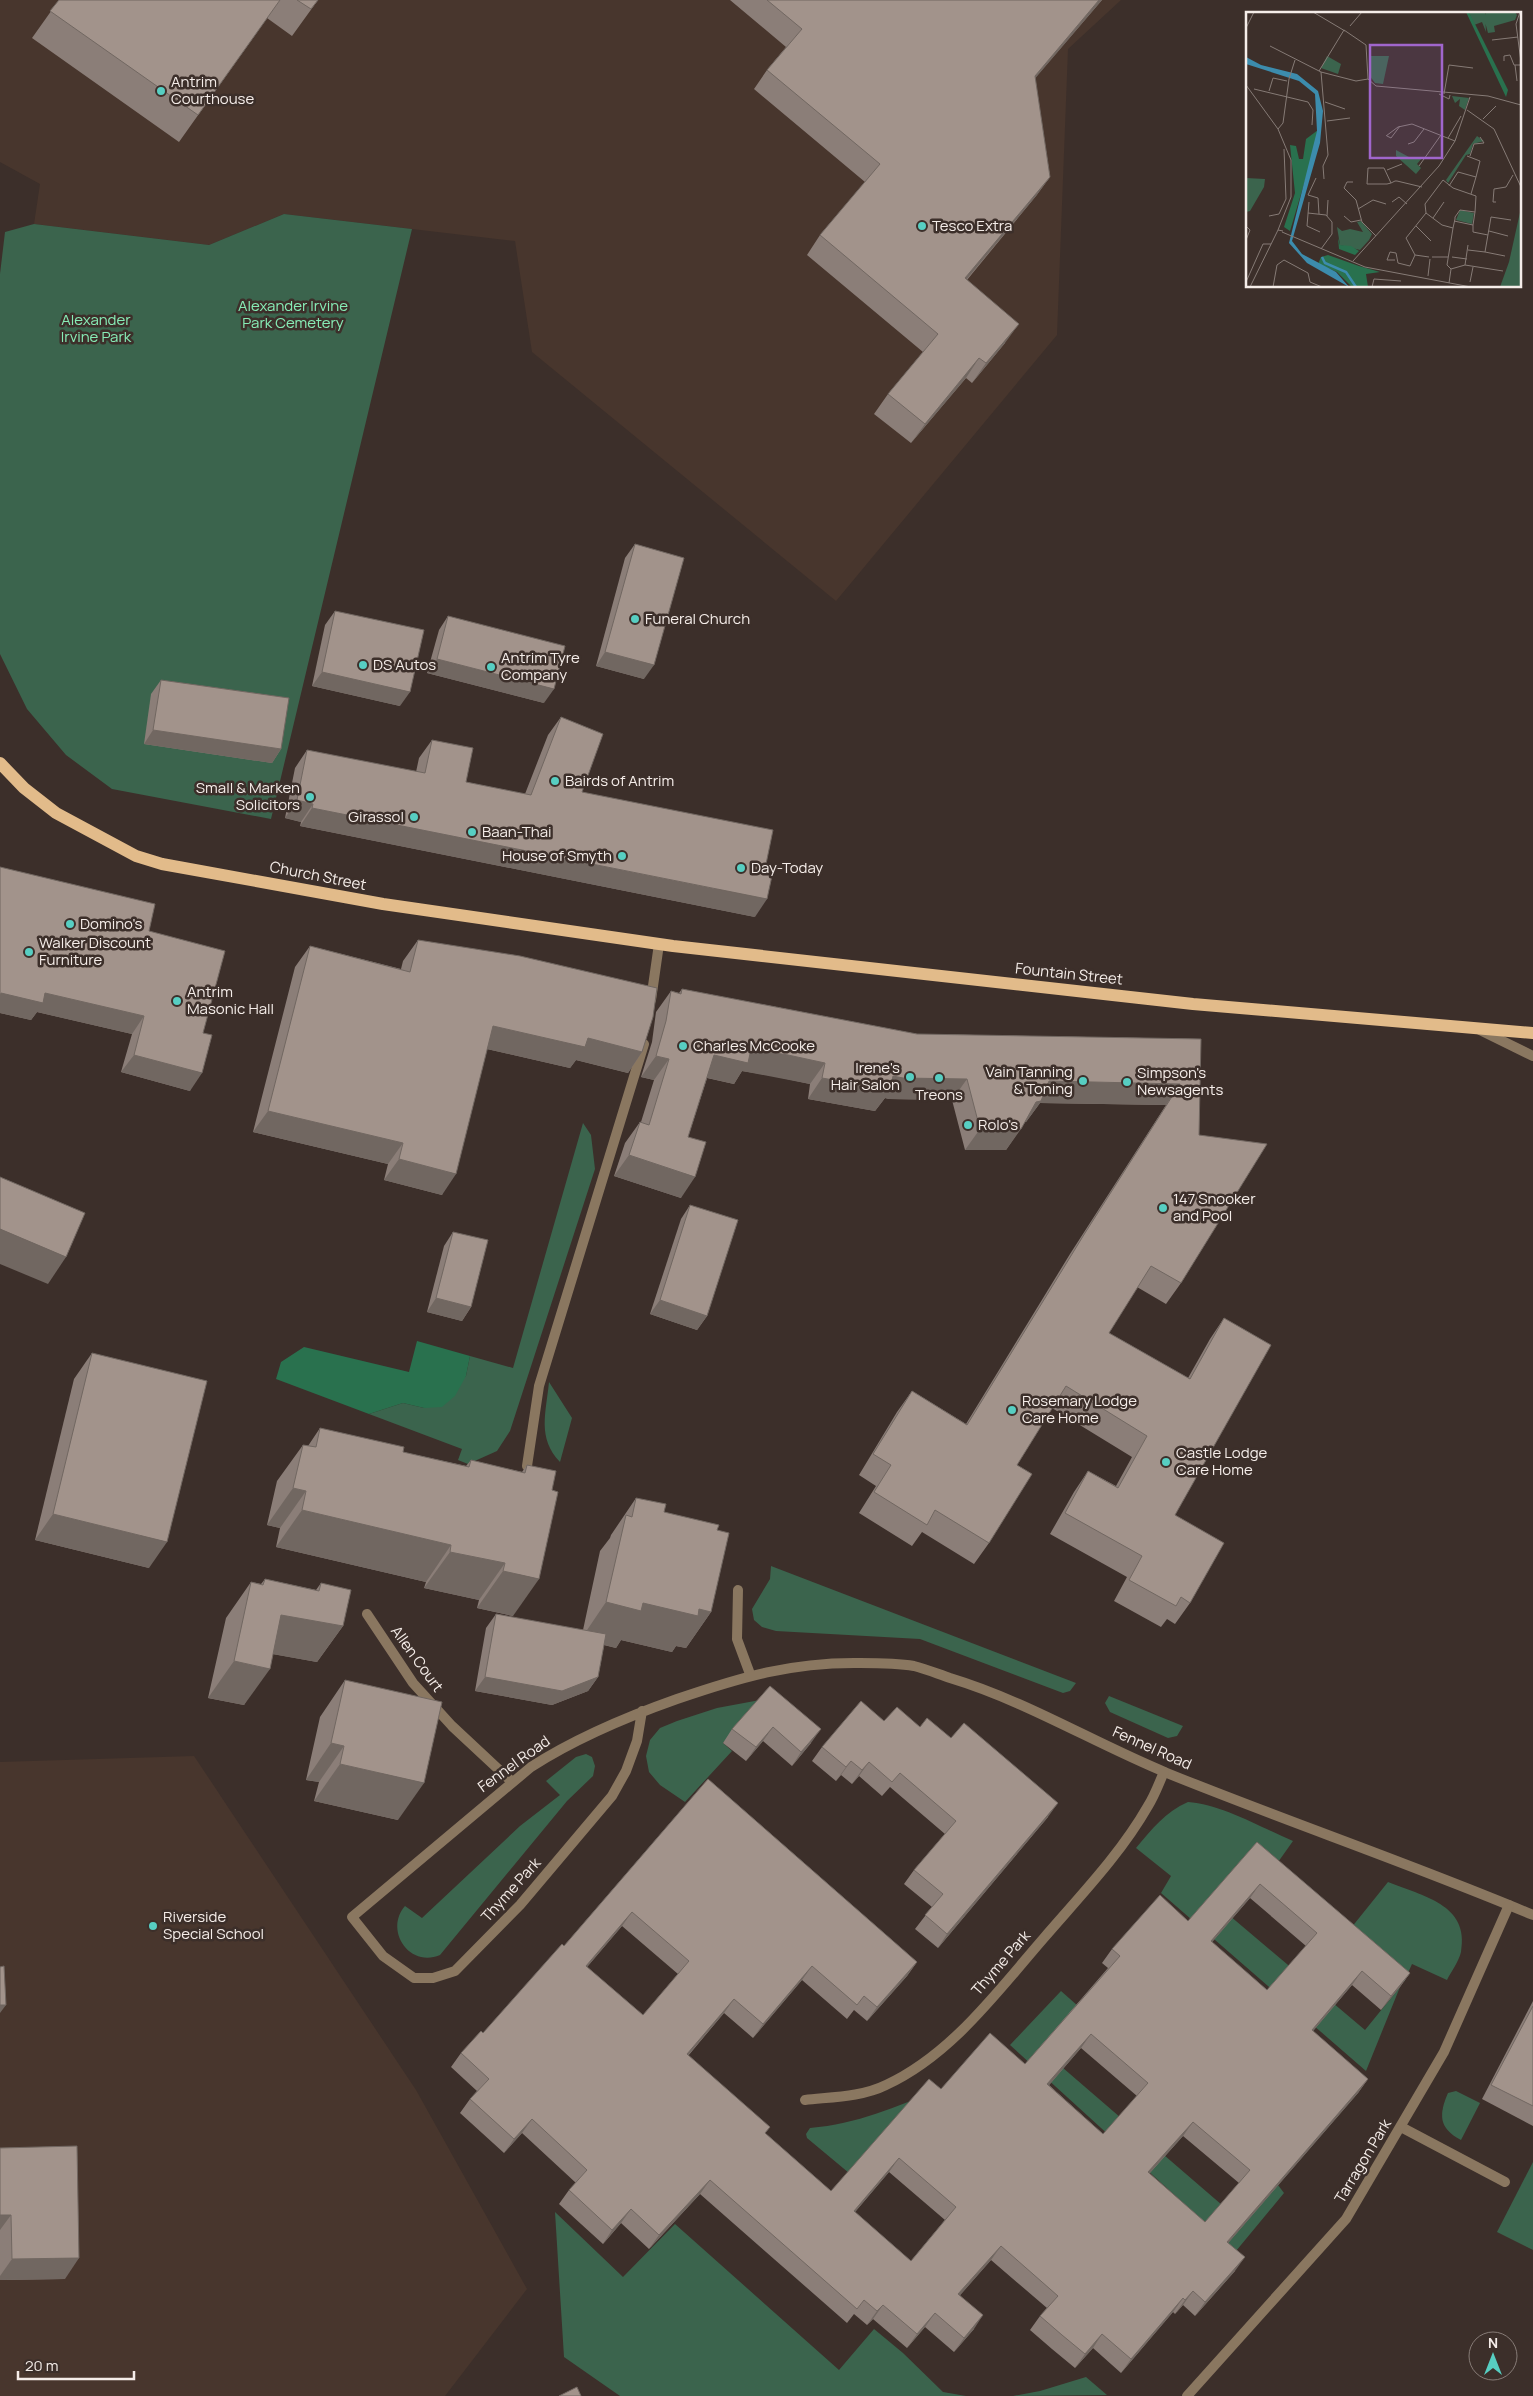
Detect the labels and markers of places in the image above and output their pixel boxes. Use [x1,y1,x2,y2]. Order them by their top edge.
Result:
place label: Antrim Courthouse [171,71,254,109]
marker: Antrim Courthouse [155,85,167,97]
place label: Tesco Extra [932,215,1012,236]
marker: Tesco Extra [916,220,928,232]
place label: Funeral Church [645,608,750,629]
marker: Funeral Church [629,613,641,625]
place label: Antrim Tyre Company [501,647,580,685]
place label: DS Autos [373,654,436,675]
marker: DS Autos [357,659,369,671]
marker: Antrim Tyre Company [485,661,497,673]
place label: Bairds of Antrim [565,770,674,791]
marker: Bairds of Antrim [549,775,561,787]
place label: Small & Marken Solicitors [196,777,300,815]
marker: Small & Marken Solicitors [304,791,316,803]
place label: Girassol [348,806,404,827]
marker: Girassol [408,811,420,823]
place label: Baan-Thai [482,821,552,842]
marker: Baan-Thai [466,826,478,838]
place label: House of Smyth [502,845,612,866]
marker: House of Smyth [616,850,628,862]
place label: Day-Today [751,857,823,878]
marker: Day-Today [735,862,747,874]
place label: Domino's [80,913,142,934]
marker: Domino's [64,918,76,930]
place label: Walker Discount Furniture [39,932,151,970]
marker: Walker Discount Furniture [23,946,35,958]
place label: Antrim Masonic Hall [187,981,274,1019]
marker: Antrim Masonic Hall [171,995,183,1007]
place label: Charles McCooke [693,1035,815,1056]
marker: Charles McCooke [677,1040,689,1052]
place label: Irene's Hair Salon [831,1057,900,1095]
place label: Vain Tanning & Toning [986,1061,1073,1099]
place label: Simpson's Newsagents [1137,1062,1223,1100]
marker: Irene's Hair Salon [904,1071,916,1083]
marker: Treons [933,1072,945,1084]
marker: Vain Tanning & Toning [1077,1075,1089,1087]
marker: Simpson's Newsagents [1121,1076,1133,1088]
place label: Treons [915,1084,963,1105]
place label: Rolo's [978,1114,1018,1135]
marker: Rolo's [962,1119,974,1131]
place label: 147 Snooker and Pool [1173,1188,1256,1226]
marker: 147 Snooker and Pool [1157,1202,1169,1214]
place label: Rosemary Lodge Care Home [1022,1390,1137,1428]
marker: Rosemary Lodge Care Home [1006,1404,1018,1416]
place label: Castle Lodge Care Home [1176,1442,1268,1480]
marker: Castle Lodge Care Home [1160,1456,1172,1468]
place label: Riverside Special School [163,1906,264,1944]
marker: Riverside Special School [147,1920,159,1932]

